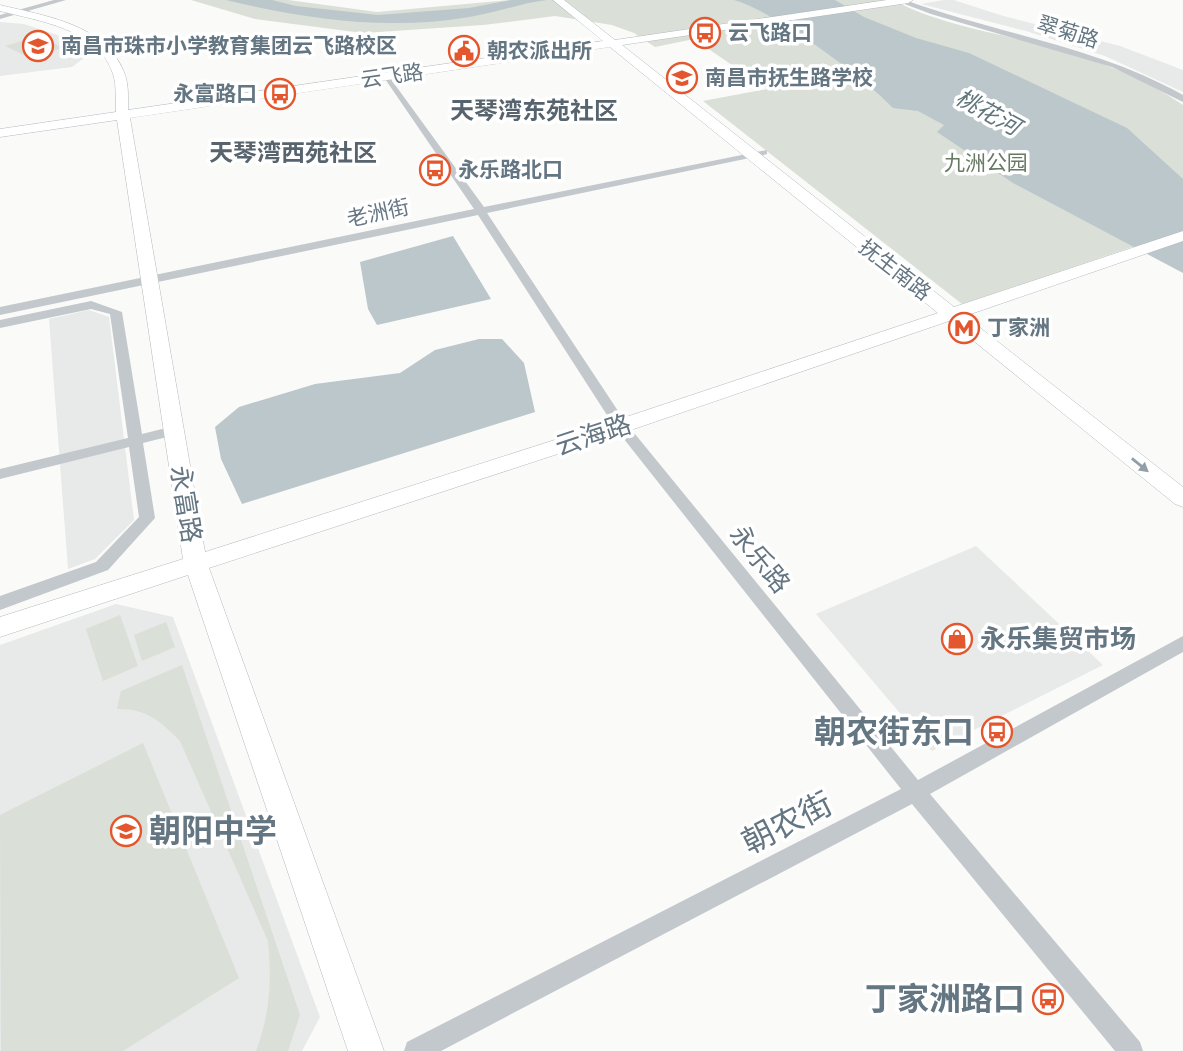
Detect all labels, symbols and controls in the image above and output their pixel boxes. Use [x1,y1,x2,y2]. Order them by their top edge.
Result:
street label: 翠菊路 [1034,10,1102,54]
bus stop icon: 云飞路口 [688,16,722,50]
place label: 云飞路口 [728,20,812,46]
school or university icon: 南昌市珠市小学教育集团云飞路校区 [21,29,55,63]
place label: 南昌市珠市小学教育集团云飞路校区 [61,33,397,59]
public building icon: 朝农派出所 [447,34,481,68]
place label: 朝农派出所 [487,38,592,64]
street label: 云飞路 [359,59,425,93]
school or university icon: 南昌市抚生路学校 [665,61,699,95]
place label: 南昌市抚生路学校 [705,65,873,91]
bus stop icon: 永富路口 [263,77,297,111]
place label: 永富路口 [173,81,257,107]
water label: 桃花河 [951,83,1028,144]
district label: 天琴湾东苑社区 [450,96,618,126]
district label: 天琴湾西苑社区 [209,138,377,168]
park label: 九洲公园 [944,150,1028,176]
bus stop icon: 永乐路北口 [418,153,452,187]
place label: 永乐路北口 [458,157,563,183]
street label: 老洲街 [344,194,412,232]
street label: 抚生南路 [854,234,936,306]
metro station icon: 丁家洲 [947,311,981,345]
place label: 丁家洲 [987,315,1050,341]
street label: 云海路 [551,409,635,463]
one-way arrow [1130,457,1148,472]
street label: 永富路 [163,463,207,545]
street label: 永乐路 [722,519,796,600]
shop icon: 永乐集贸市场 [940,622,974,656]
place label: 永乐集贸市场 [980,624,1136,656]
place label: 朝农街东口 [814,713,974,752]
bus stop icon: 朝农街东口 [980,715,1014,749]
street label: 朝农街 [736,784,839,863]
place label: 朝阳中学 [149,812,277,851]
school or university icon: 朝阳中学 [109,814,143,848]
place label: 丁家洲路口 [865,980,1025,1019]
bus stop icon: 丁家洲路口 [1031,982,1065,1016]

